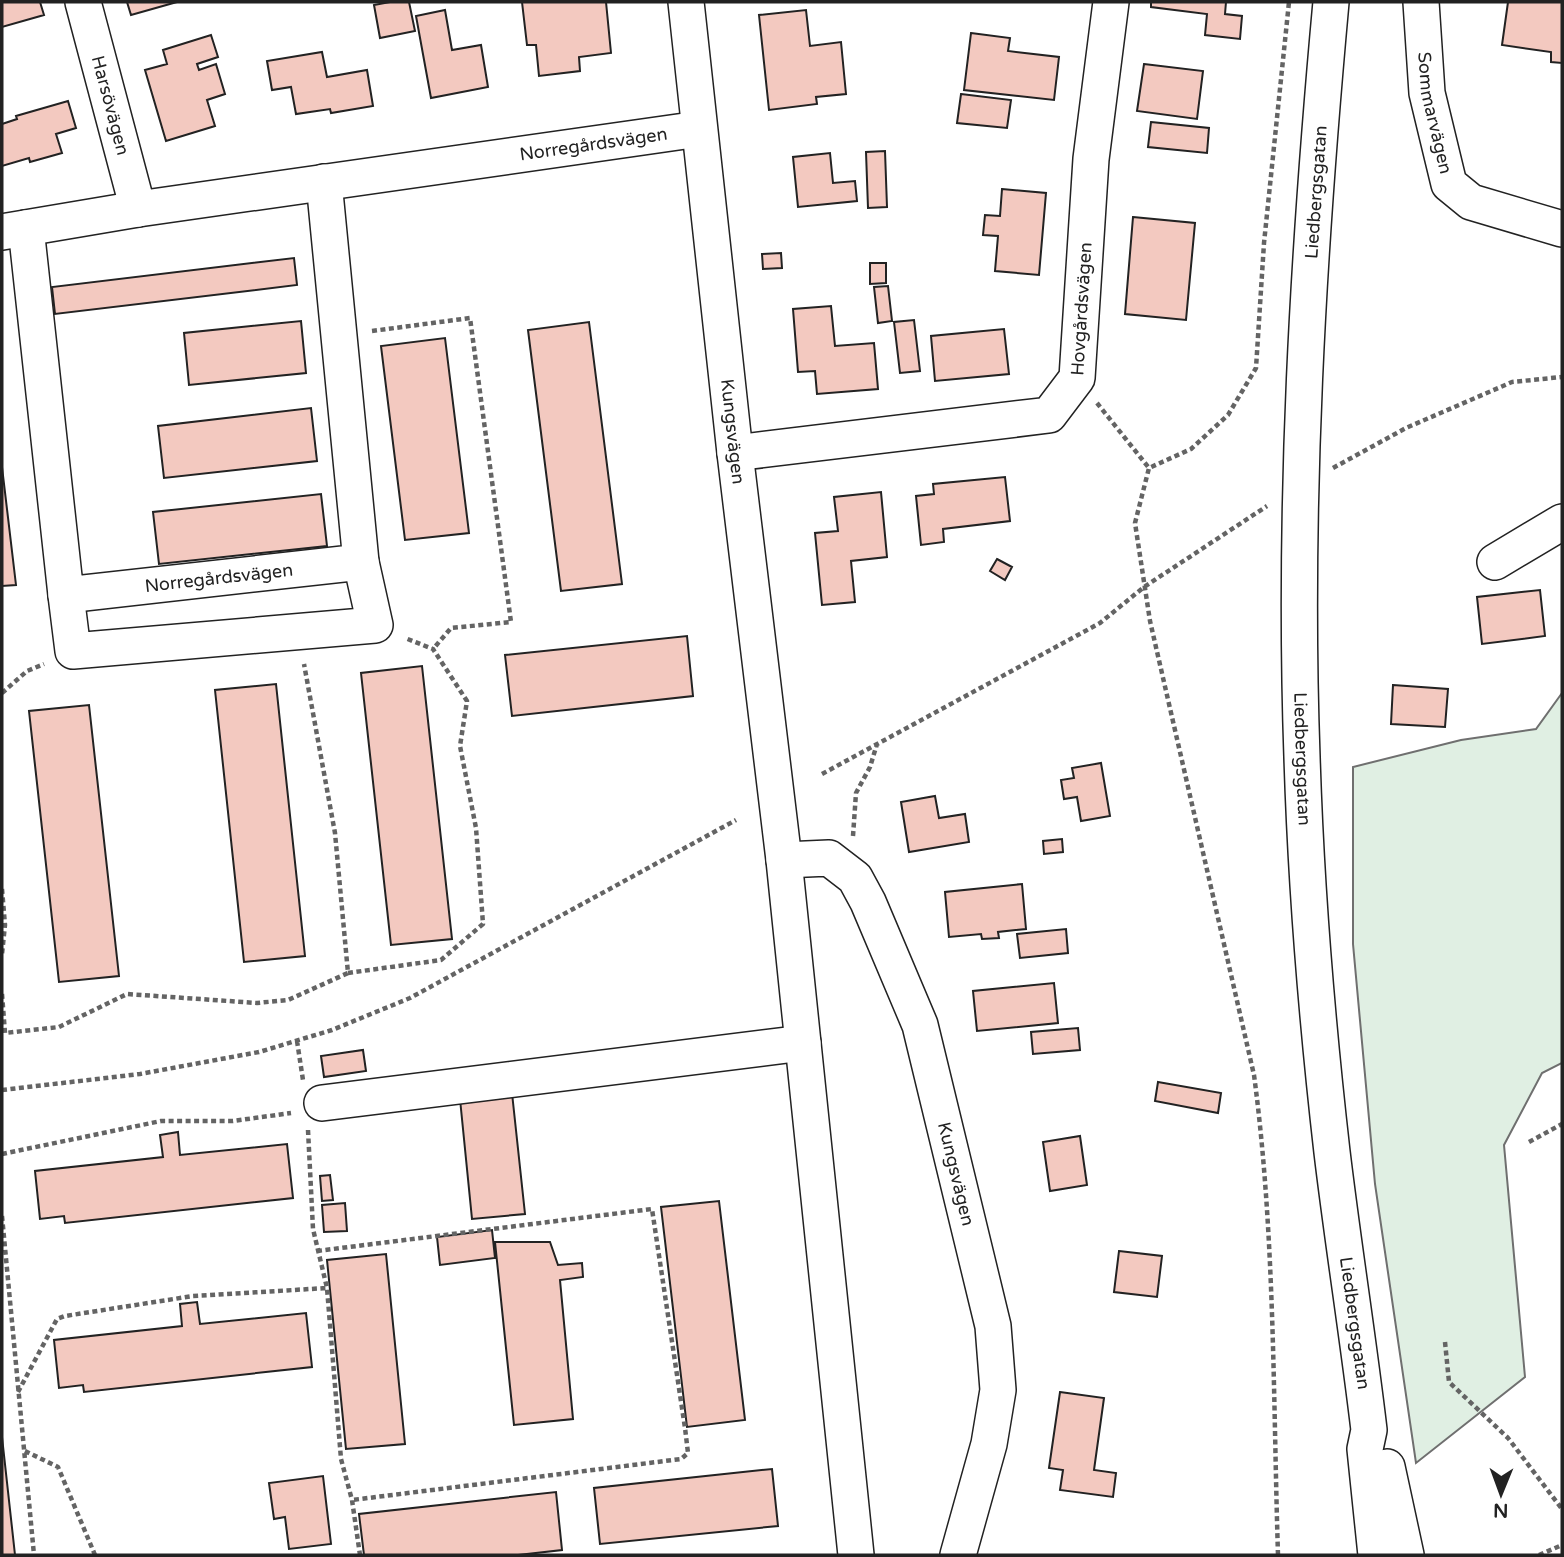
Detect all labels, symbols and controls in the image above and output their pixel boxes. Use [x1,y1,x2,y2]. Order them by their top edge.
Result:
street label: Sommarvägen [1413,51,1457,176]
street label: Harsövägen [87,53,134,158]
street label: Norregårdsvägen [518,123,669,165]
street label: Liedbergsgatan [1300,125,1332,259]
street label: Hovgårdsvägen [1066,241,1097,376]
street label: Kungsvägen [716,378,750,485]
street label: Norregårdsvägen [144,559,294,597]
street label: Liedbergsgatan [1289,692,1316,826]
street label: Kungsvägen [933,1120,979,1228]
street label: Liedbergsgatan [1335,1255,1375,1391]
north arrow [1466,1459,1536,1529]
text: N [1493,1499,1509,1521]

